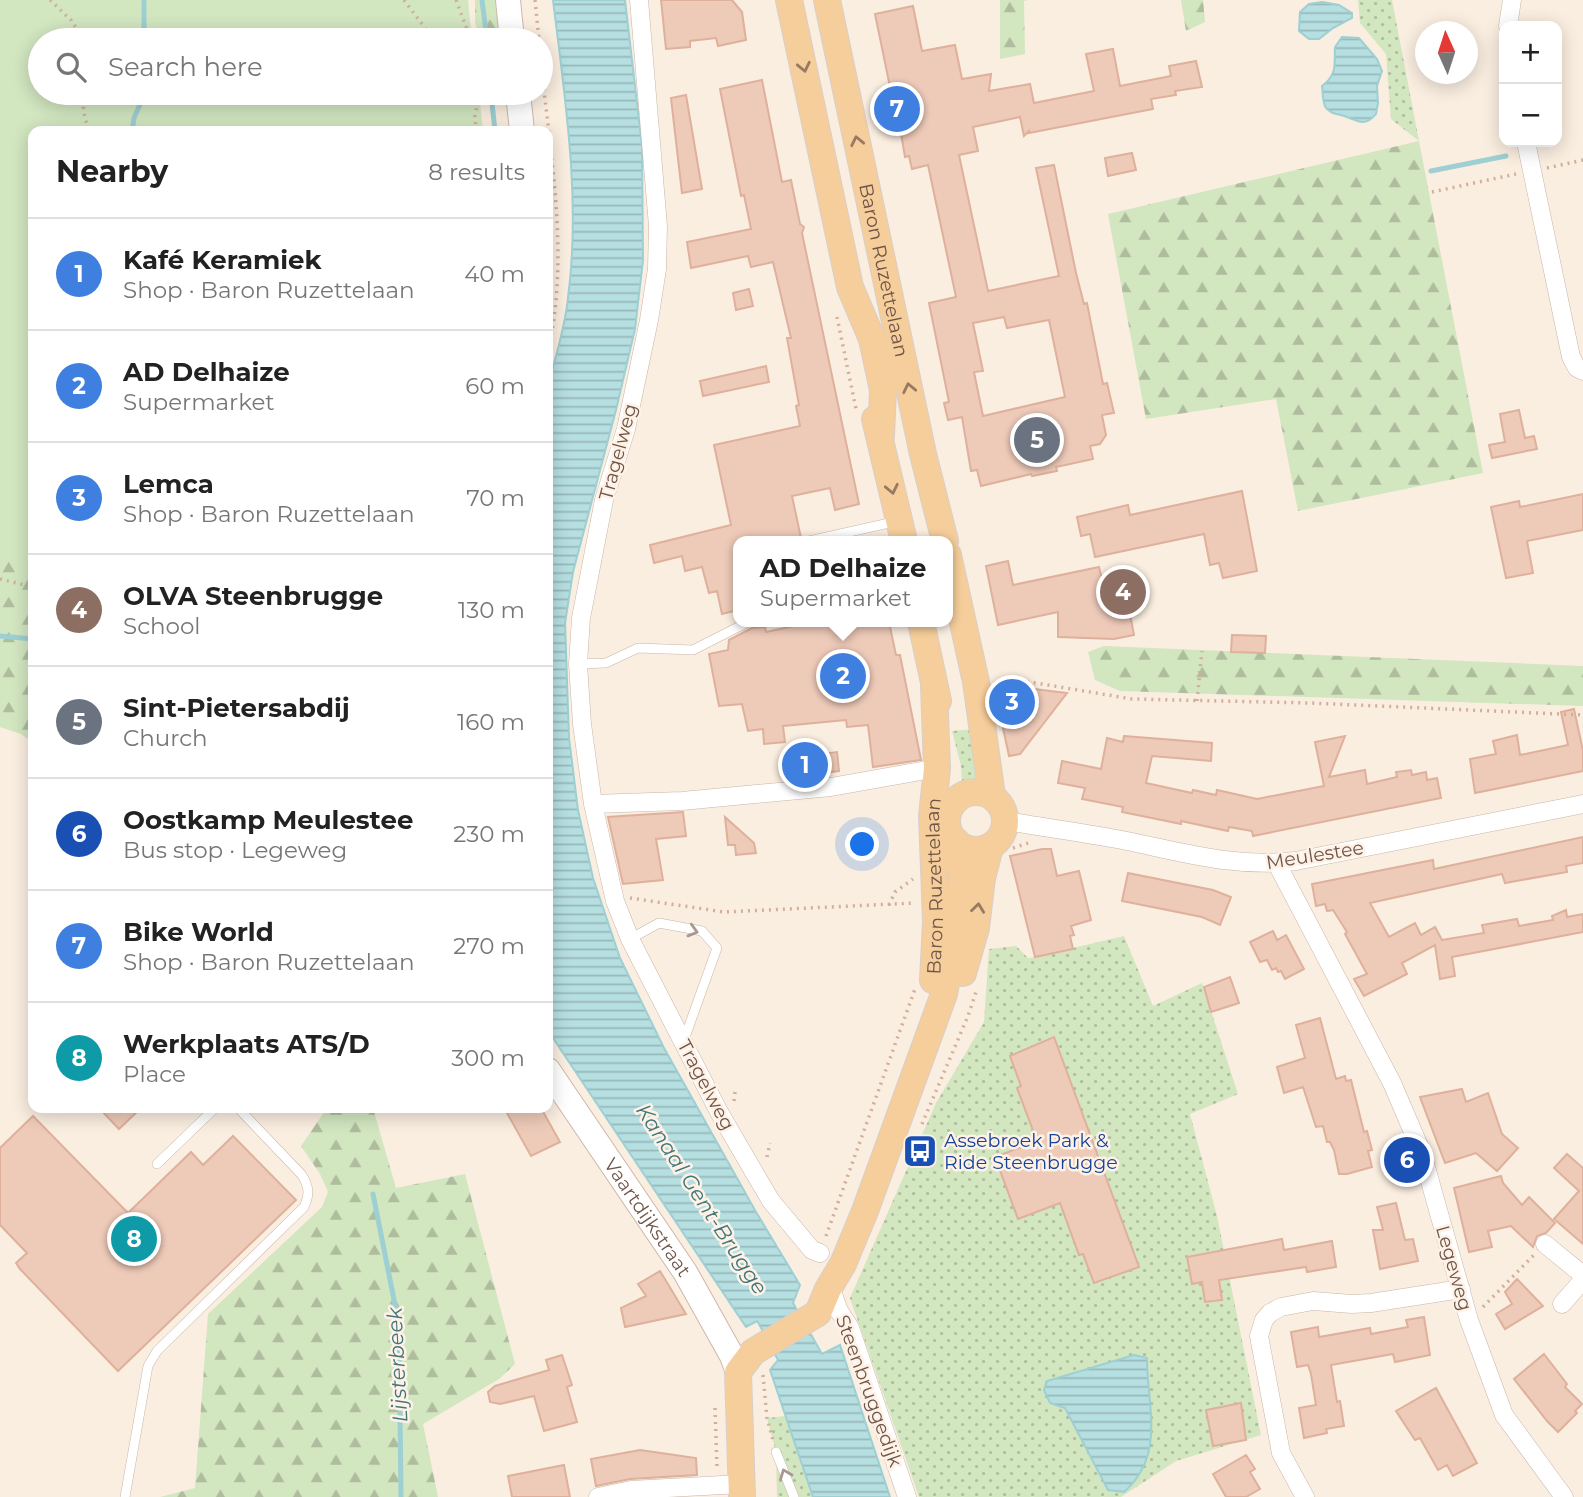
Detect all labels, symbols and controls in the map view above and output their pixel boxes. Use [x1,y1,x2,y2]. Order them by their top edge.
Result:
north arrow [1415,21,1478,84]
map controls [1499,21,1562,147]
button: + [1499,21,1562,84]
search box [28,28,553,105]
icon: search [52,48,90,86]
text: Search here [108,51,263,83]
one-way arrow [795,61,810,73]
pin: 7 [874,83,920,135]
button: − [1499,84,1562,147]
one-way arrow [850,135,865,147]
text: Nearby [56,153,168,190]
text: 8 results [428,158,525,186]
street label: Baron Ruzettelaan [855,181,914,359]
text: Kafé Keramiek [123,244,321,276]
text: 1 [74,260,84,288]
text: 40 m [464,260,525,288]
text: Shop · Baron Ruzettelaan [123,276,415,304]
text: AD Delhaize [123,356,290,388]
text: 2 [72,372,86,400]
text: 60 m [465,372,525,400]
one-way arrow [903,382,918,394]
text: Supermarket [123,388,275,416]
street label: Tragelweg [594,401,642,503]
pin: 5 [1014,414,1060,466]
text: Lemca [123,468,214,500]
one-way arrow [884,483,899,495]
text: 3 [72,484,86,512]
text: 70 m [466,484,525,512]
text: Shop · Baron Ruzettelaan [123,500,415,528]
popup [733,536,953,627]
text: AD Delhaize [760,552,926,584]
pin: 4 [1100,566,1146,618]
text: OLVA Steenbrugge [123,580,383,612]
text: Supermarket [760,584,911,612]
text: 4 [71,596,87,624]
text: 130 m [458,596,525,624]
text: School [123,612,201,640]
pin: 2 [820,650,866,702]
pin: 3 [989,676,1035,728]
text: Sint-Pietersabdij [123,692,350,724]
text: 5 [72,708,86,736]
text: 160 m [457,708,525,736]
text: Church [123,724,208,752]
pin: 1 [782,739,828,791]
street label: Baron Ruzettelaan [920,797,948,975]
text: Oostkamp Meulestee [123,804,413,836]
text: 6 [72,820,86,848]
text: 230 m [453,820,525,848]
your location [845,827,879,861]
text: Bus stop · Legeweg [123,836,347,864]
street label: Meulestee [1265,836,1365,874]
one-way arrow [971,902,986,914]
text: Bike World [123,916,274,948]
one-way arrow [687,922,699,937]
text: 7 [72,932,86,960]
text: 270 m [453,932,525,960]
text: Shop · Baron Ruzettelaan [123,948,415,976]
text: Werkplaats ATS/D [123,1028,370,1060]
street label: Tragelweg [673,1036,739,1134]
text: 8 [71,1044,87,1072]
text: 300 m [451,1044,525,1072]
text: Place [123,1060,186,1088]
water label: Kanaal Gent-Brugge [631,1099,773,1299]
place label: Assebroek Park & Ride Steenbrugge [944,1129,1118,1174]
bus stop icon: Assebroek Park & Ride Steenbrugge [901,1132,939,1170]
pin: 6 [1384,1134,1430,1186]
street label: Vaartdijkstraat [600,1154,696,1281]
pin: 8 [111,1213,157,1265]
street label: Legeweg [1431,1223,1477,1313]
water label: Lijsterbeek [381,1305,412,1423]
street label: Steenbruggedijk [831,1312,907,1471]
one-way arrow [779,1469,793,1481]

